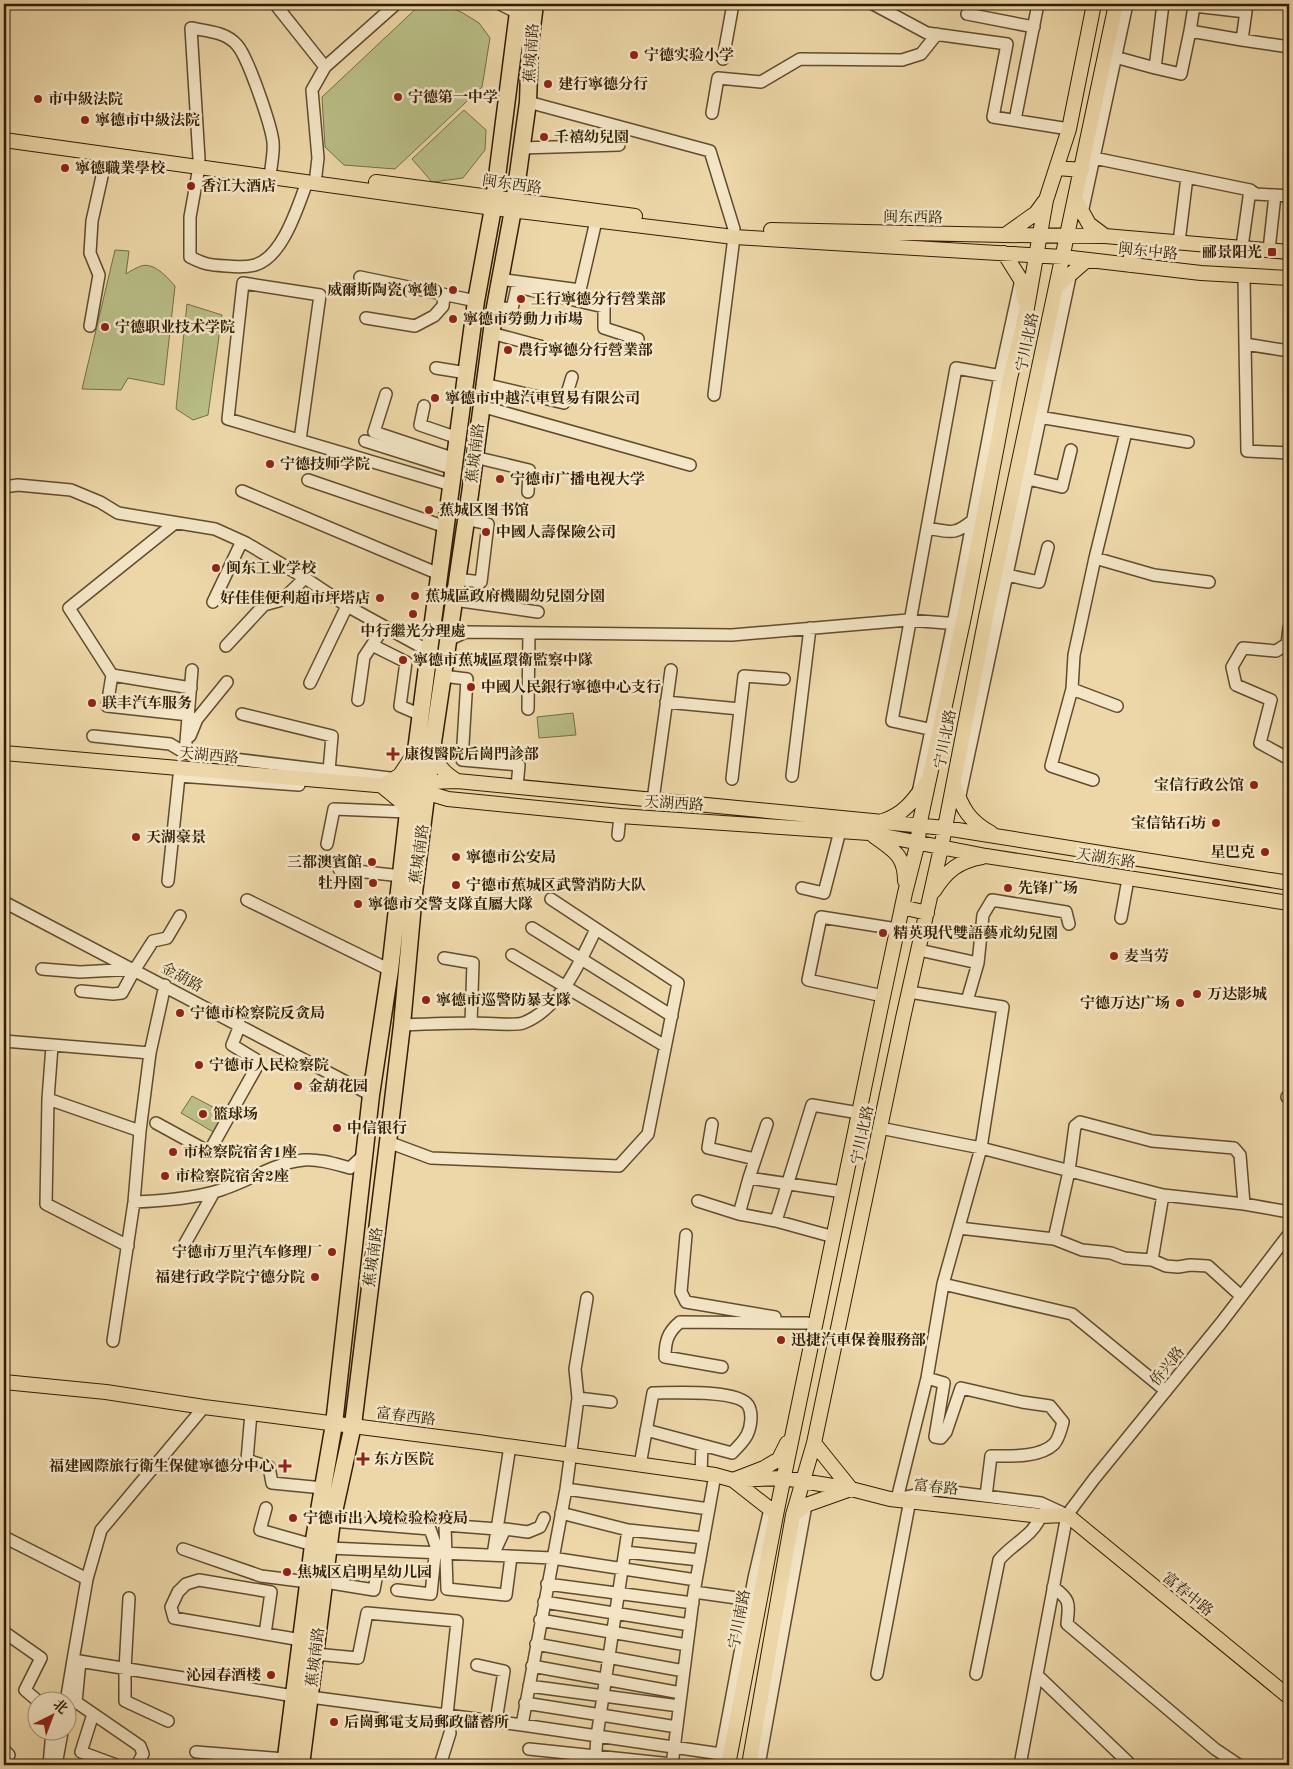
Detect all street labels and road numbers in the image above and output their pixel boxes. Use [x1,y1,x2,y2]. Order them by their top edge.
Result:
street label: 蕉城南路 [521,23,542,84]
street label: 闽东西路 [481,172,543,197]
street label: 闽东西路 [883,208,943,227]
street label: 闽东中路 [1117,240,1179,263]
street label: 宁川北路 [1013,311,1042,373]
street label: 蕉城南路 [463,422,488,484]
street label: 宁川北路 [931,708,960,770]
street label: 天湖西路 [178,744,240,767]
street label: 天湖西路 [643,793,704,814]
street label: 蕉城南路 [407,823,432,885]
street label: 天湖东路 [1075,845,1137,872]
street label: 金葫路 [158,959,206,996]
street label: 宁川北路 [848,1104,877,1166]
street label: 蕉城南路 [361,1226,386,1288]
street label: 侨兴路 [1147,1343,1188,1389]
street label: 富春西路 [375,1404,437,1429]
street label: 富春路 [913,1477,959,1498]
street label: 富春中路 [1159,1569,1216,1620]
street label: 宁川南路 [725,1588,754,1650]
street label: 蕉城南路 [303,1626,328,1688]

